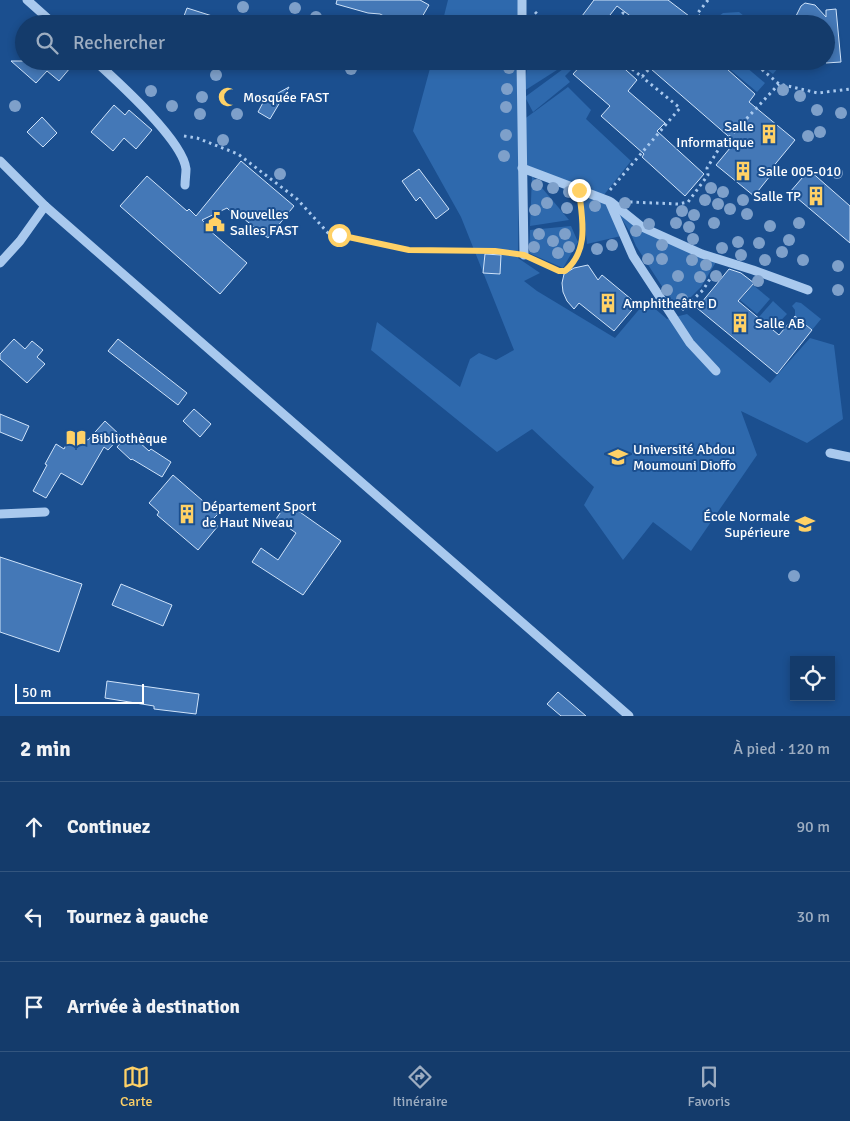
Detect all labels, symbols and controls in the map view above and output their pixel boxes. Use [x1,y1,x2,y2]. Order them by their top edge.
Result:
search box [15,15,835,70]
icon: search [33,29,61,57]
text: Rechercher [73,31,165,55]
mosque icon: Mosquée FAST [217,86,239,108]
place label: Mosquée FAST [243,89,329,106]
place label: Salle Informatique [676,118,754,151]
building icon: Salle Informatique [758,123,780,145]
building icon: Salle 005-010 [732,160,754,182]
place label: Salle 005-010 [758,163,841,180]
route end [568,179,591,202]
building icon: Salle TP [805,185,827,207]
place label: Salle TP [753,188,801,205]
place label: Nouvelles Salles FAST [230,206,298,239]
public building icon: Nouvelles Salles FAST [204,211,226,233]
route start [328,224,351,247]
building icon: Amphitheâtre D [597,292,619,314]
place label: Amphitheâtre D [623,295,717,312]
building icon: Salle AB [729,312,751,334]
place label: Salle AB [755,315,805,332]
library icon: Bibliothèque [65,427,87,449]
place label: Bibliothèque [91,430,167,447]
place label: Université Abdou Moumouni Dioffo [633,441,736,474]
school or university icon: Université Abdou Moumouni Dioffo [607,446,629,468]
place label: Département Sport de Haut Niveau [202,498,317,531]
building icon: Département Sport de Haut Niveau [176,503,198,525]
place label: École Normale Supérieure [703,508,790,541]
school or university icon: École Normale Supérieure [794,513,816,535]
map controls [790,656,835,701]
button: locate [790,656,835,701]
scale bar [15,681,144,704]
text: 50 m [22,684,51,701]
text: 2 min [20,736,71,762]
text: À pied · 120 m [733,739,830,759]
icon: ahead [20,813,48,841]
text: Continuez [67,815,150,839]
text: 90 m [796,817,830,837]
icon: left [20,903,48,931]
text: Tournez à gauche [67,905,208,929]
text: 30 m [796,907,830,927]
icon: arrive [20,993,48,1021]
text: Arrivée à destination [67,995,240,1019]
tab: Carte [120,1063,153,1110]
tab: Itinéraire [392,1063,448,1110]
tab: Favoris [688,1063,730,1110]

